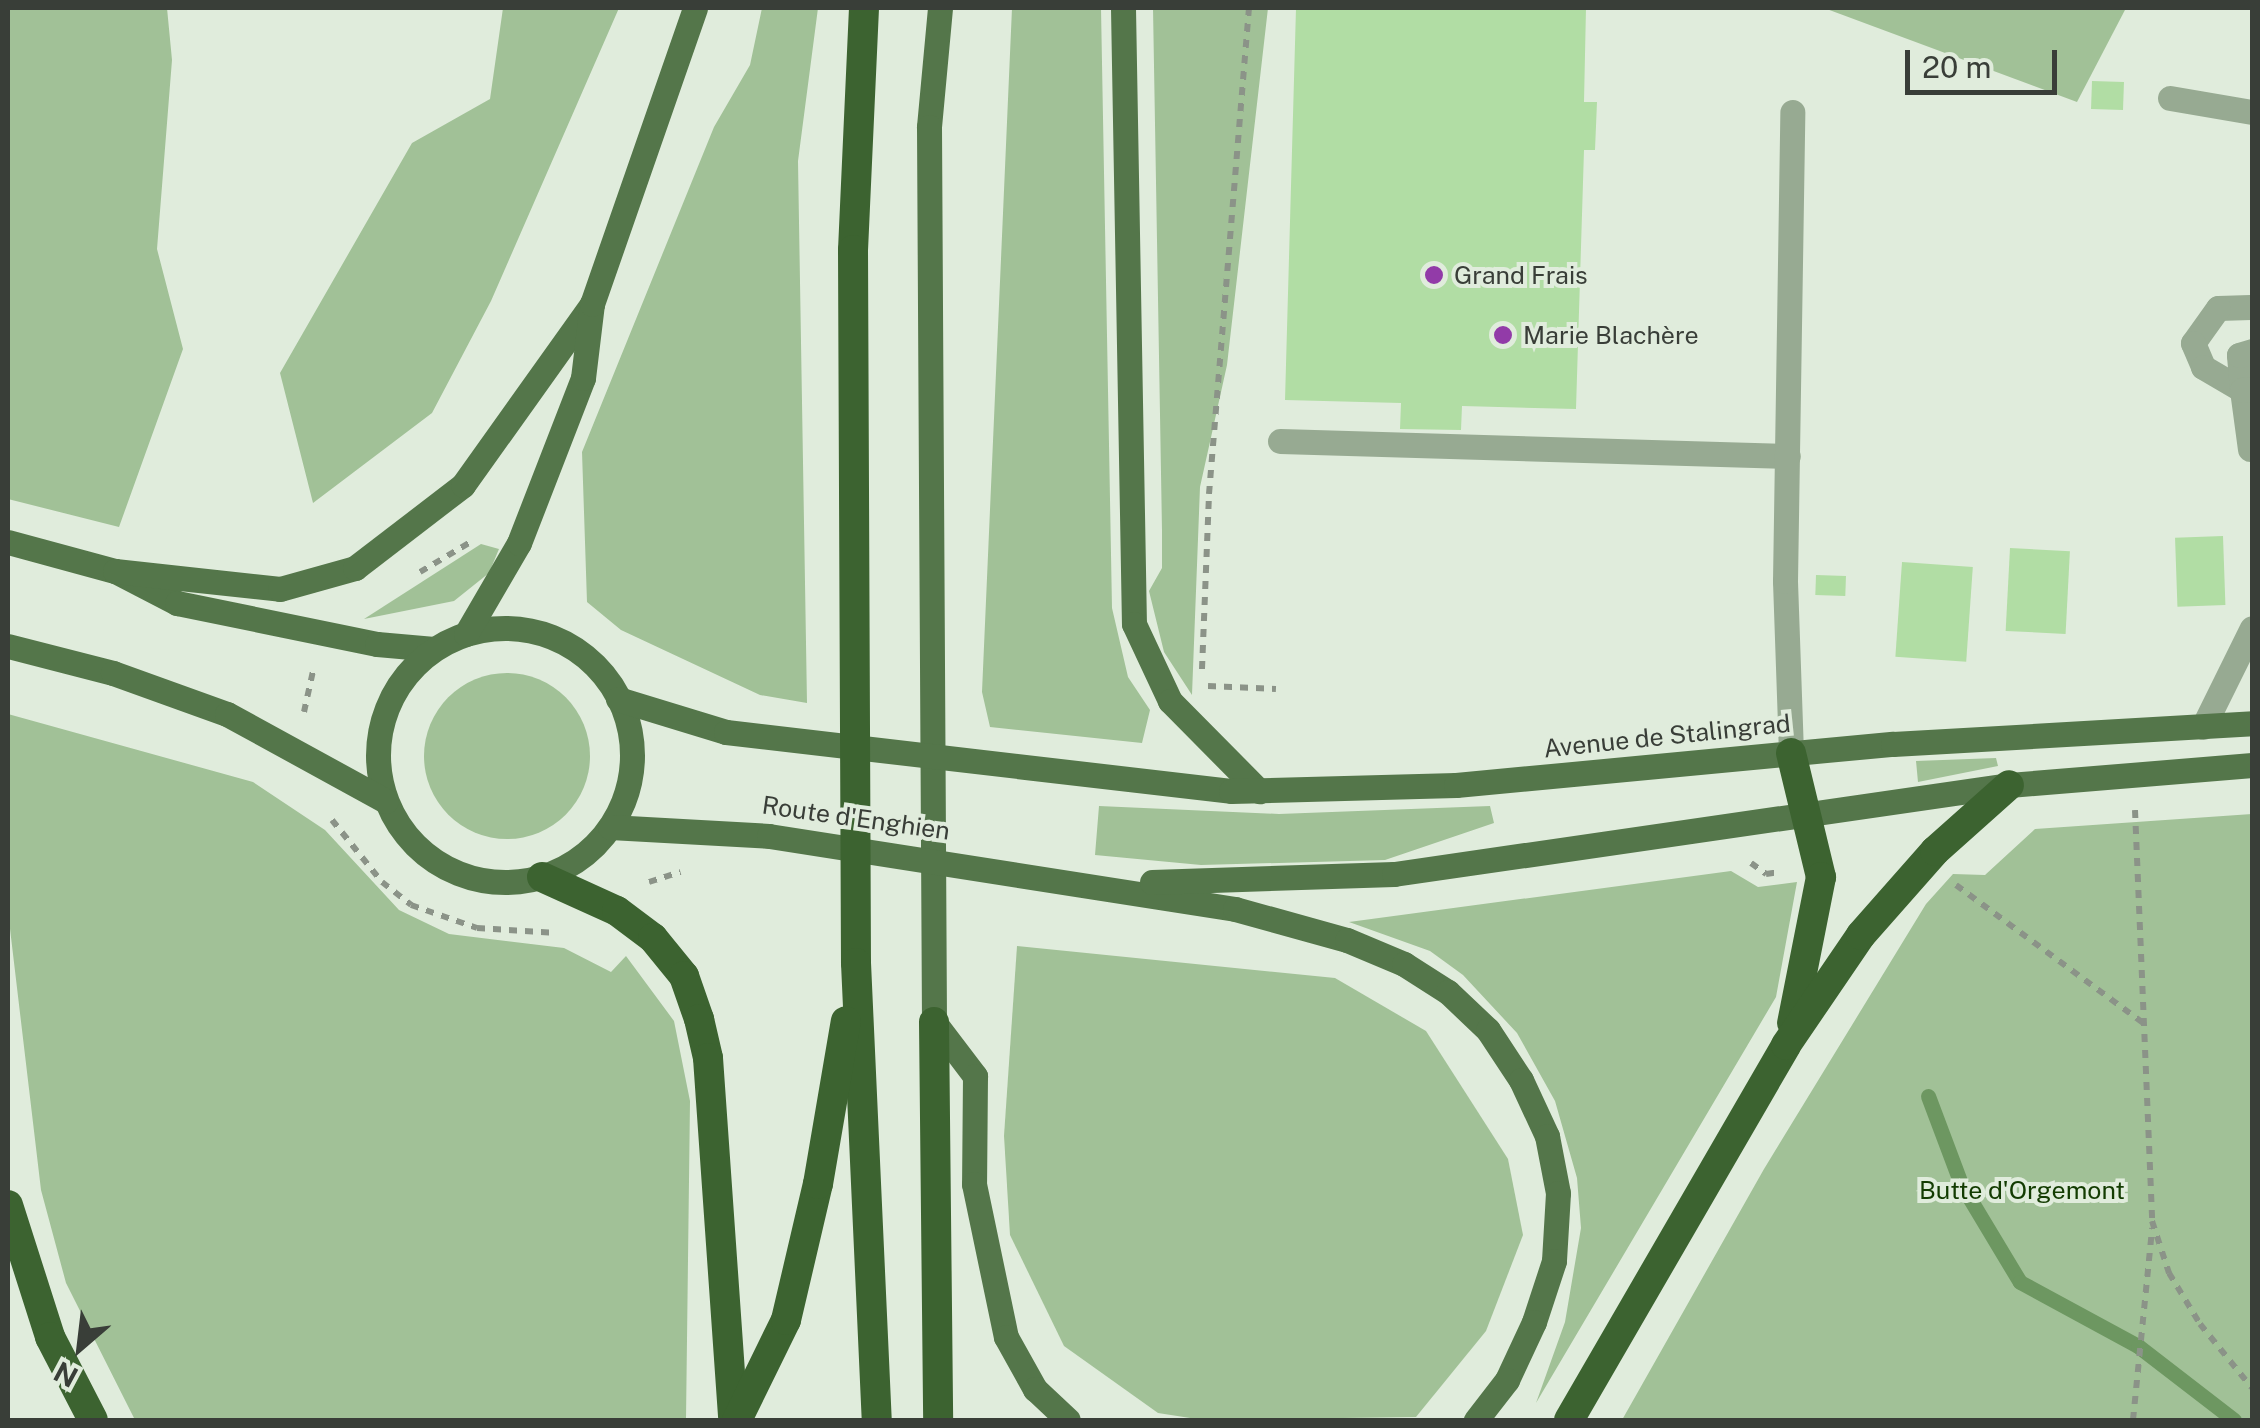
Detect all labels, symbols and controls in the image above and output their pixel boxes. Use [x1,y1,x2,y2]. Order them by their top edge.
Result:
scale bar [1910,30,2062,92]
text: 20 m [1922,49,1991,85]
place label: Grand Frais [1454,260,1588,290]
marker: Grand Frais [1423,264,1445,286]
place label: Marie Blachère [1523,320,1699,350]
marker: Marie Blachère [1492,324,1514,346]
street label: Avenue de Stalingrad [1542,708,1792,764]
street label: Route d'Enghien [760,790,952,846]
park label: Butte d'Orgemont [1919,1175,2125,1205]
north arrow [30,1298,130,1398]
text: N [48,1355,83,1395]

